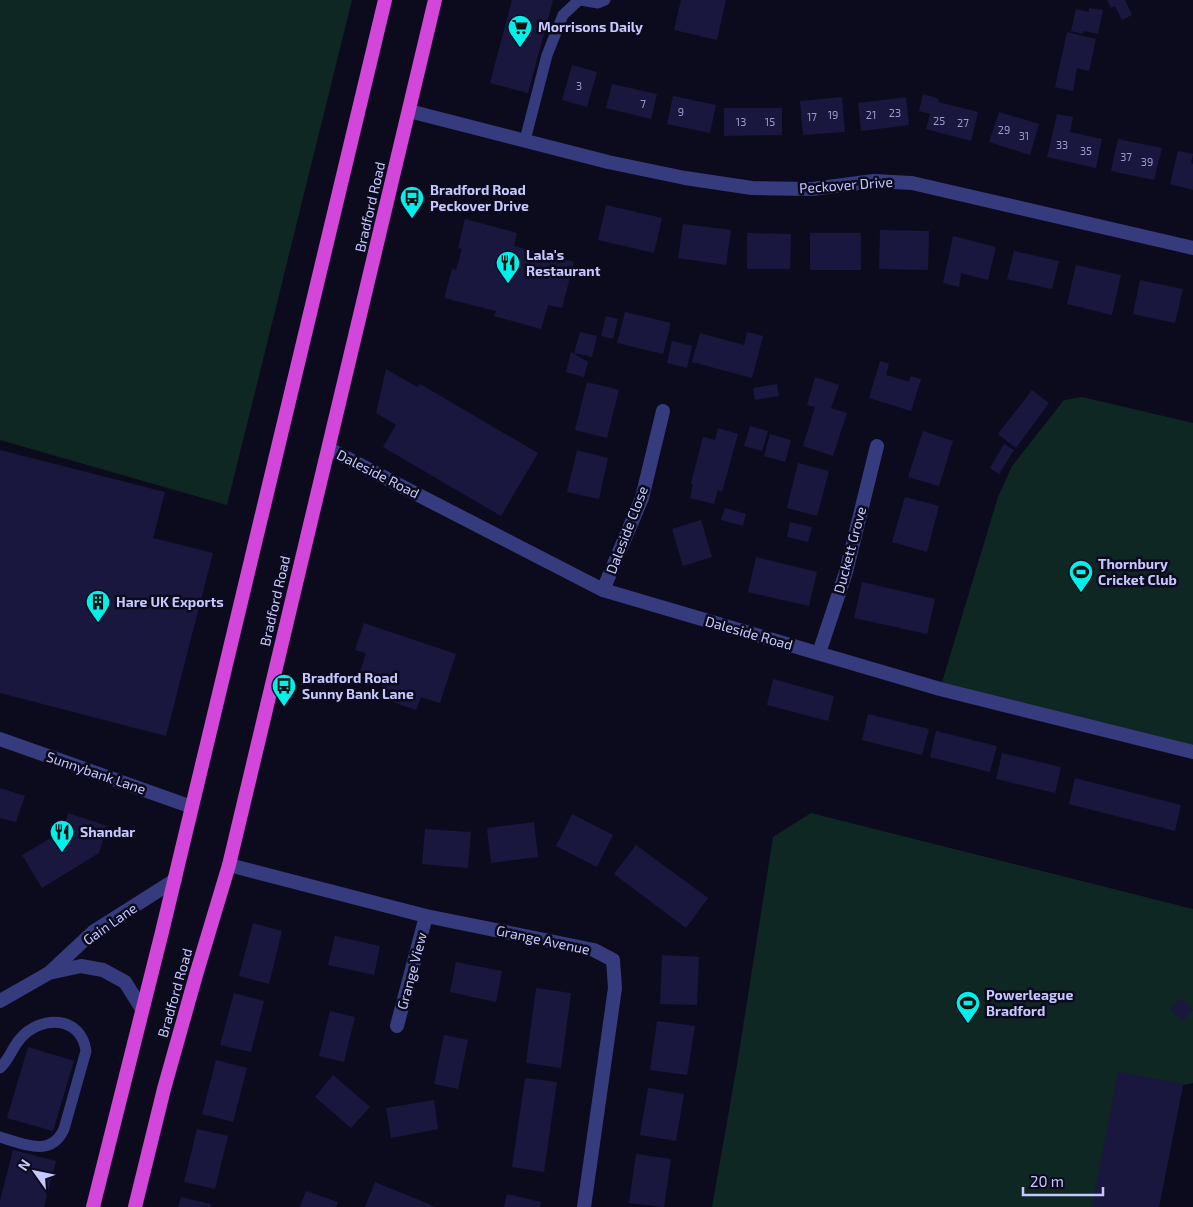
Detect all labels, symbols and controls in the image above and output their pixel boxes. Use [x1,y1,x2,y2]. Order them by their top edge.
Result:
supermarket icon: Morrisons Daily [507,14,533,48]
place label: Morrisons Daily [538,18,643,35]
house number: 3 [576,79,582,92]
house number: 7 [640,97,646,110]
house number: 9 [678,105,684,118]
house number: 23 [889,106,901,119]
house number: 19 [828,108,838,121]
house number: 21 [866,108,876,121]
house number: 17 [807,110,817,123]
house number: 25 [933,114,945,127]
house number: 13 [736,115,746,128]
house number: 15 [765,115,775,128]
house number: 27 [957,116,969,129]
house number: 29 [998,123,1010,136]
house number: 31 [1019,129,1029,142]
house number: 33 [1056,138,1068,151]
house number: 35 [1080,144,1092,157]
house number: 37 [1120,150,1132,163]
house number: 39 [1141,155,1153,168]
street label: Bradford Road [351,160,388,254]
street label: Peckover Drive [799,173,893,196]
place label: Bradford Road Peckover Drive [430,181,529,214]
bus stop icon: Bradford Road Peckover Drive [399,185,425,219]
place label: Lala's Restaurant [526,246,601,279]
restaurant icon: Lala's Restaurant [495,250,521,284]
street label: Daleside Road [334,446,422,502]
street label: Daleside Close [602,484,651,576]
street label: Duckett Grove [830,505,869,595]
street label: Bradford Road [256,554,293,648]
place label: Thornbury Cricket Club [1098,555,1177,588]
sports icon: Thornbury Cricket Club [1068,559,1094,593]
building icon: Hare UK Exports [85,589,111,623]
place label: Hare UK Exports [116,593,224,610]
street label: Daleside Road [703,612,795,653]
place label: Bradford Road Sunny Bank Lane [302,669,414,702]
bus stop icon: Bradford Road Sunny Bank Lane [271,673,297,707]
street label: Sunnybank Lane [44,748,148,797]
restaurant icon: Shandar [49,819,75,853]
place label: Shandar [80,823,135,840]
street label: Gain Lane [80,899,140,948]
street label: Grange Avenue [495,921,591,958]
street label: Grange View [393,930,430,1011]
street label: Bradford Road [154,946,195,1039]
place label: Powerleague Bradford [986,986,1073,1019]
sports icon: Powerleague Bradford [955,990,981,1024]
north arrow [10,1147,60,1197]
text: N [14,1156,34,1174]
scale bar [1023,1164,1103,1196]
text: 20 m [1030,1172,1064,1190]

